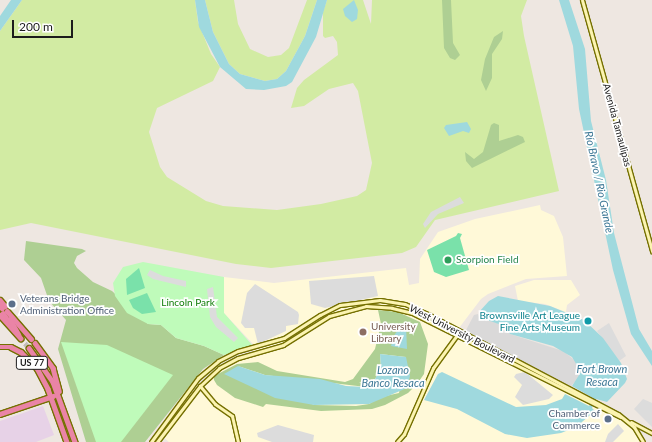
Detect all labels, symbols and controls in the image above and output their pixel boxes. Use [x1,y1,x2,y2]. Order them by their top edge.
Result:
scale bar [14,12,75,38]
text: 200 m [19,19,53,34]
street label: Avenida Tamaulipas [600,82,634,168]
water label: Río Bravo / Rio Grande [582,130,616,234]
place label: Scorpion Field [456,254,518,266]
marker: Scorpion Field [443,255,453,265]
place label: Veterans Bridge Administration Office [20,292,114,316]
park label: Lincoln Park [161,297,215,309]
marker: Veterans Bridge Administration Office [7,299,17,309]
street label: West University Boulevard [407,302,517,366]
place label: Brownsville Art League Fine Arts Museum [479,309,580,332]
marker: Brownsville Art League Fine Arts Museum [583,316,593,326]
place label: University Library [371,320,416,344]
marker: University Library [358,327,368,337]
road number: US 77 [15,356,49,370]
water label: Fort Brown Resaca [577,363,627,389]
water label: Lozano Banco Resaca [361,364,425,390]
place label: Chamber of Commerce [548,407,600,430]
marker: Chamber of Commerce [603,414,613,424]

